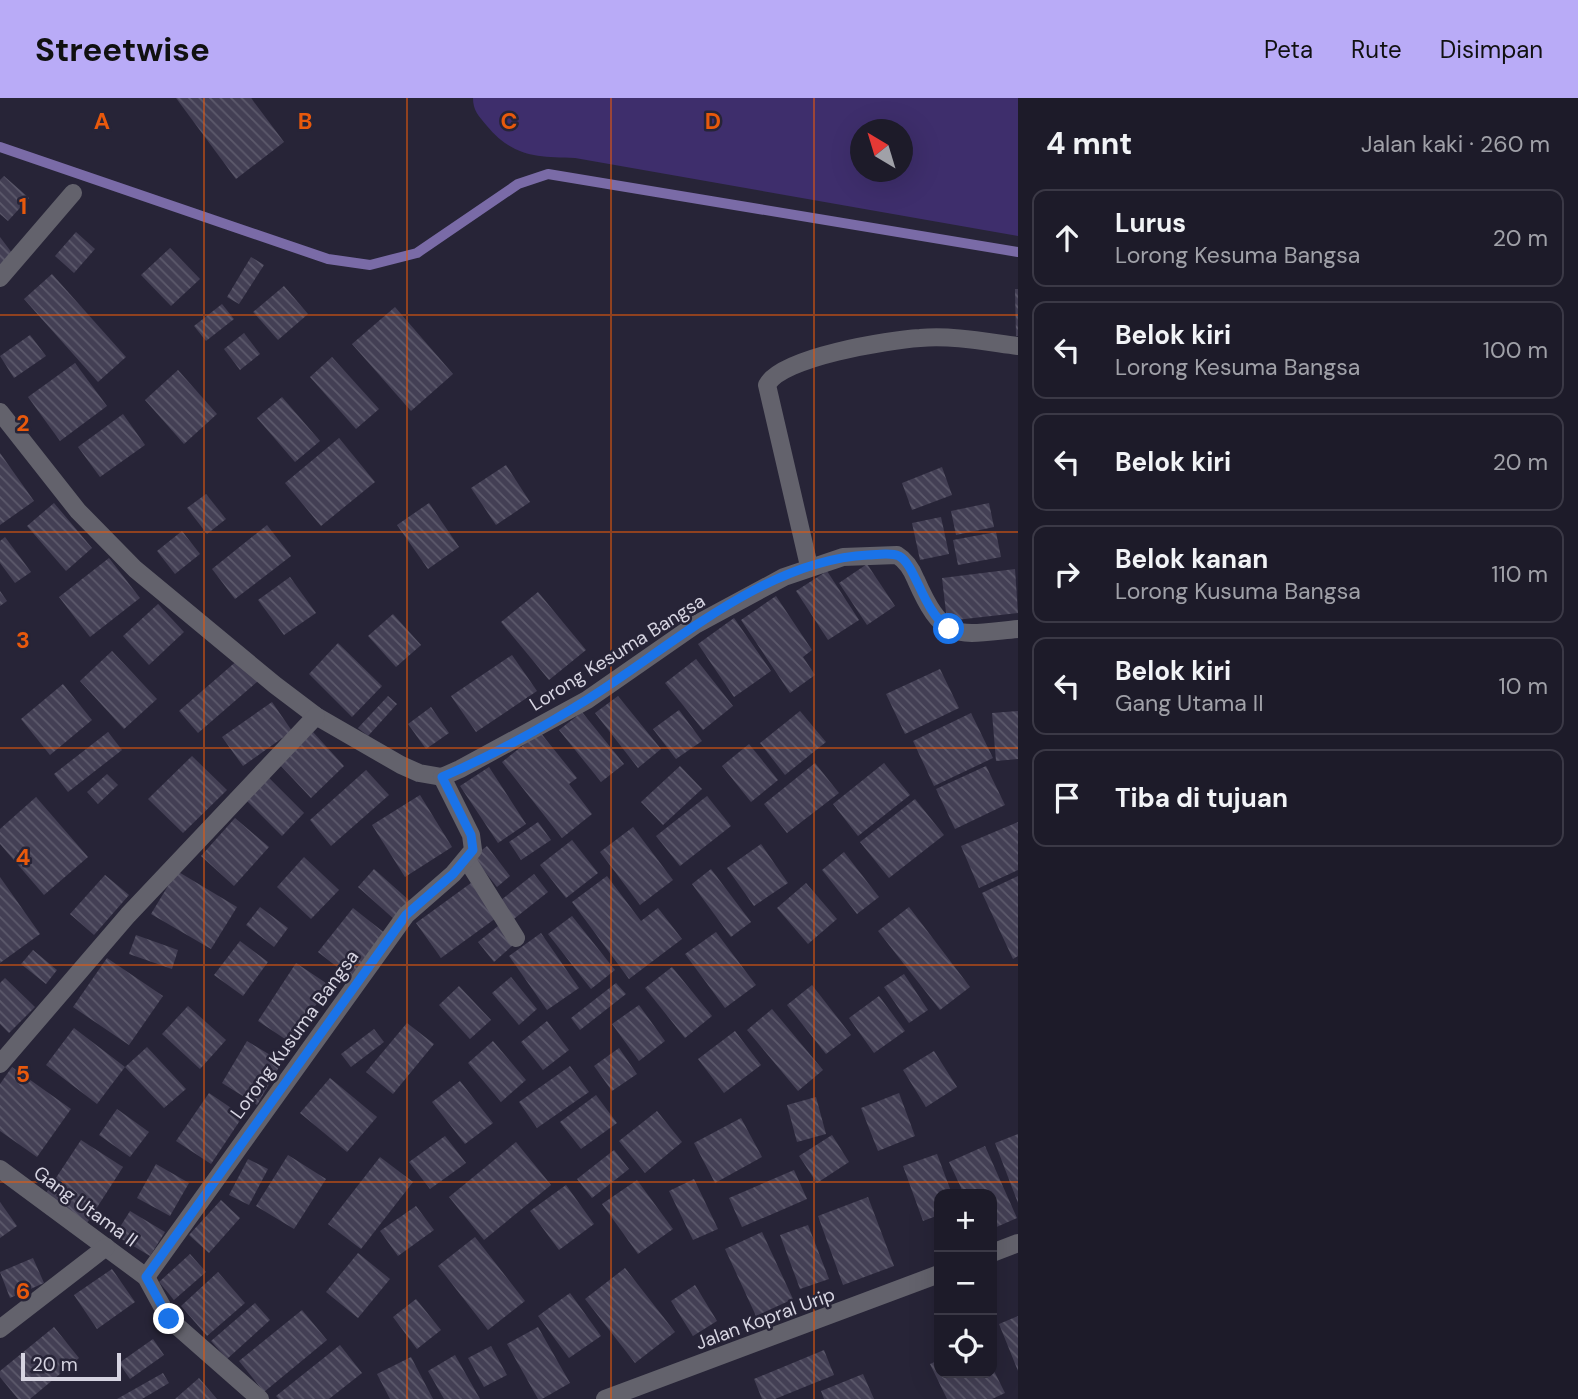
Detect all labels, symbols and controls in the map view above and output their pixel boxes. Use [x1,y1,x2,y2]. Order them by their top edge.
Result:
text: Streetwise [35,28,210,71]
text: Peta [1264,34,1313,65]
text: Rute [1351,34,1402,65]
text: Disimpan [1440,34,1543,65]
text: A [94,106,110,136]
text: B [298,106,312,136]
text: C [501,106,517,136]
text: D [705,106,721,136]
north arrow [850,119,913,182]
text: 4 mnt [1046,124,1132,163]
text: Jalan kaki · 260 m [1361,129,1550,159]
text: 1 [19,191,27,221]
text: Lurus [1115,206,1186,240]
icon: ahead [1048,219,1086,257]
text: 20 m [1493,223,1548,253]
text: Lorong Kesuma Bangsa [1115,240,1360,270]
text: Belok kiri [1115,318,1231,352]
icon: left [1048,331,1086,369]
text: 100 m [1483,335,1548,365]
text: Lorong Kesuma Bangsa [1115,352,1360,382]
text: 2 [16,408,30,438]
icon: left [1048,443,1086,481]
text: Belok kiri [1115,445,1231,479]
text: 20 m [1493,447,1548,477]
text: Belok kanan [1115,542,1268,576]
icon: right [1048,555,1086,593]
text: 110 m [1491,559,1548,589]
text: Lorong Kusuma Bangsa [1115,576,1361,606]
street label: Lorong Kesuma Bangsa [525,588,710,717]
route start [933,613,964,644]
text: 3 [16,625,30,655]
text: Belok kiri [1115,654,1231,688]
icon: left [1048,667,1086,705]
text: 10 m [1498,671,1548,701]
text: Gang Utama II [1115,688,1264,718]
icon: arrive [1048,779,1086,817]
text: Tiba di tujuan [1115,781,1288,815]
text: 4 [16,842,31,872]
street label: Lorong Kusuma Bangsa [225,945,364,1124]
text: 5 [16,1059,30,1089]
street label: Gang Utama II [29,1160,143,1253]
map controls [934,1189,997,1378]
button: + [934,1189,997,1252]
button: − [934,1252,997,1315]
text: 6 [16,1276,30,1306]
street label: Jalan Kopral Urip [692,1282,838,1355]
route end [153,1303,184,1334]
button: locate [934,1315,997,1378]
scale bar [21,1350,121,1382]
text: 20 m [32,1352,78,1377]

